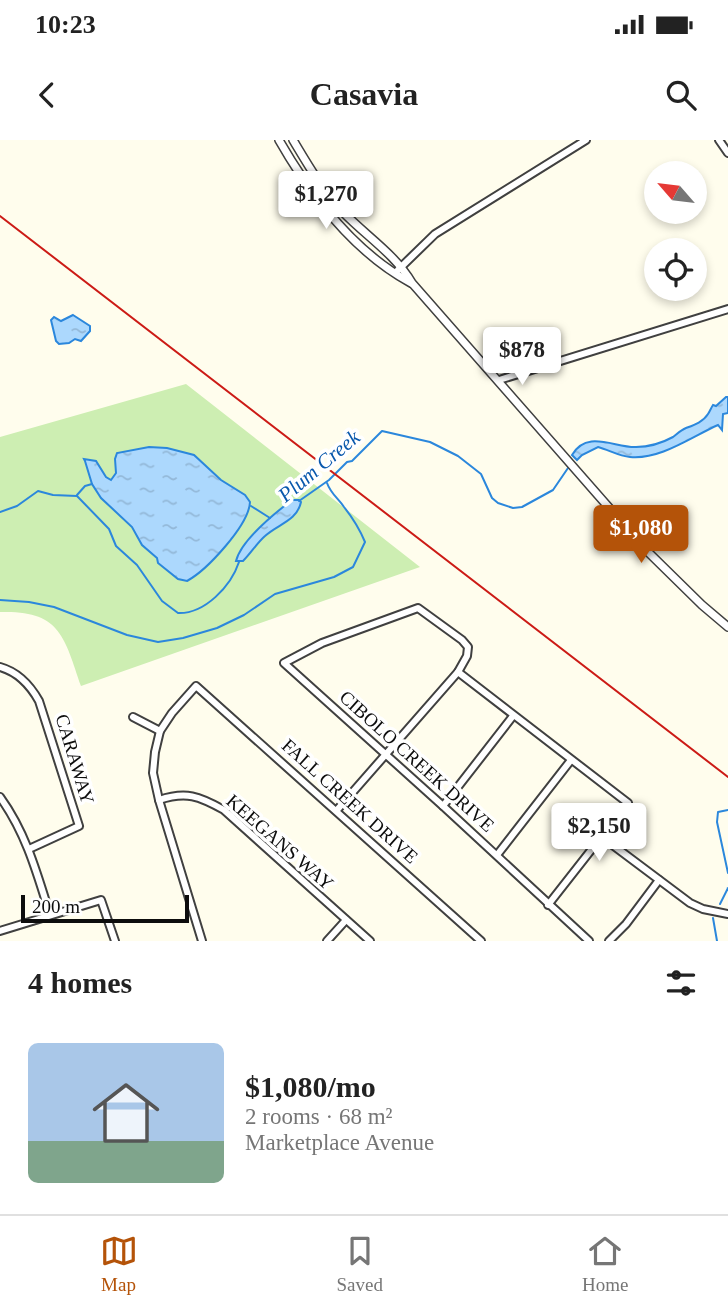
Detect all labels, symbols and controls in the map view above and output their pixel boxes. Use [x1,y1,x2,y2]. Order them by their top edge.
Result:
text: 10:23 [35,10,96,39]
icon: back [28,76,66,114]
text: Casavia [310,76,418,112]
icon: search [662,76,700,114]
north arrow [644,161,707,224]
map controls [644,161,707,301]
pin: $1,270 [269,172,383,231]
text: $1,270 [294,181,358,206]
button: locate [644,238,707,301]
pin: $878 [481,328,563,387]
text: $878 [499,337,545,362]
water label: Plum Creek [273,425,365,508]
pin: $1,080 [584,506,698,565]
text: $1,080 [609,515,673,540]
street label: CIBOLO CREEK DRIVE [335,686,499,836]
street label: CARAWAY [51,712,99,807]
street label: FALL CREEK DRIVE [278,735,422,867]
street label: KEEGANS WAY [222,790,338,894]
pin: $2,150 [542,804,656,863]
text: $2,150 [567,813,631,838]
scale bar [21,892,189,924]
text: 200 m [32,896,80,917]
icon: filters [662,964,700,1002]
text: 4 homes [28,966,132,999]
text: $1,080/mo [245,1070,376,1103]
icon: home [84,1071,168,1155]
text: 2 rooms · 68 m² [245,1104,392,1129]
text: Marketplace Avenue [245,1130,434,1155]
tab: Map [100,1232,138,1296]
tab: Saved [337,1232,383,1296]
tab: Home [582,1232,628,1296]

